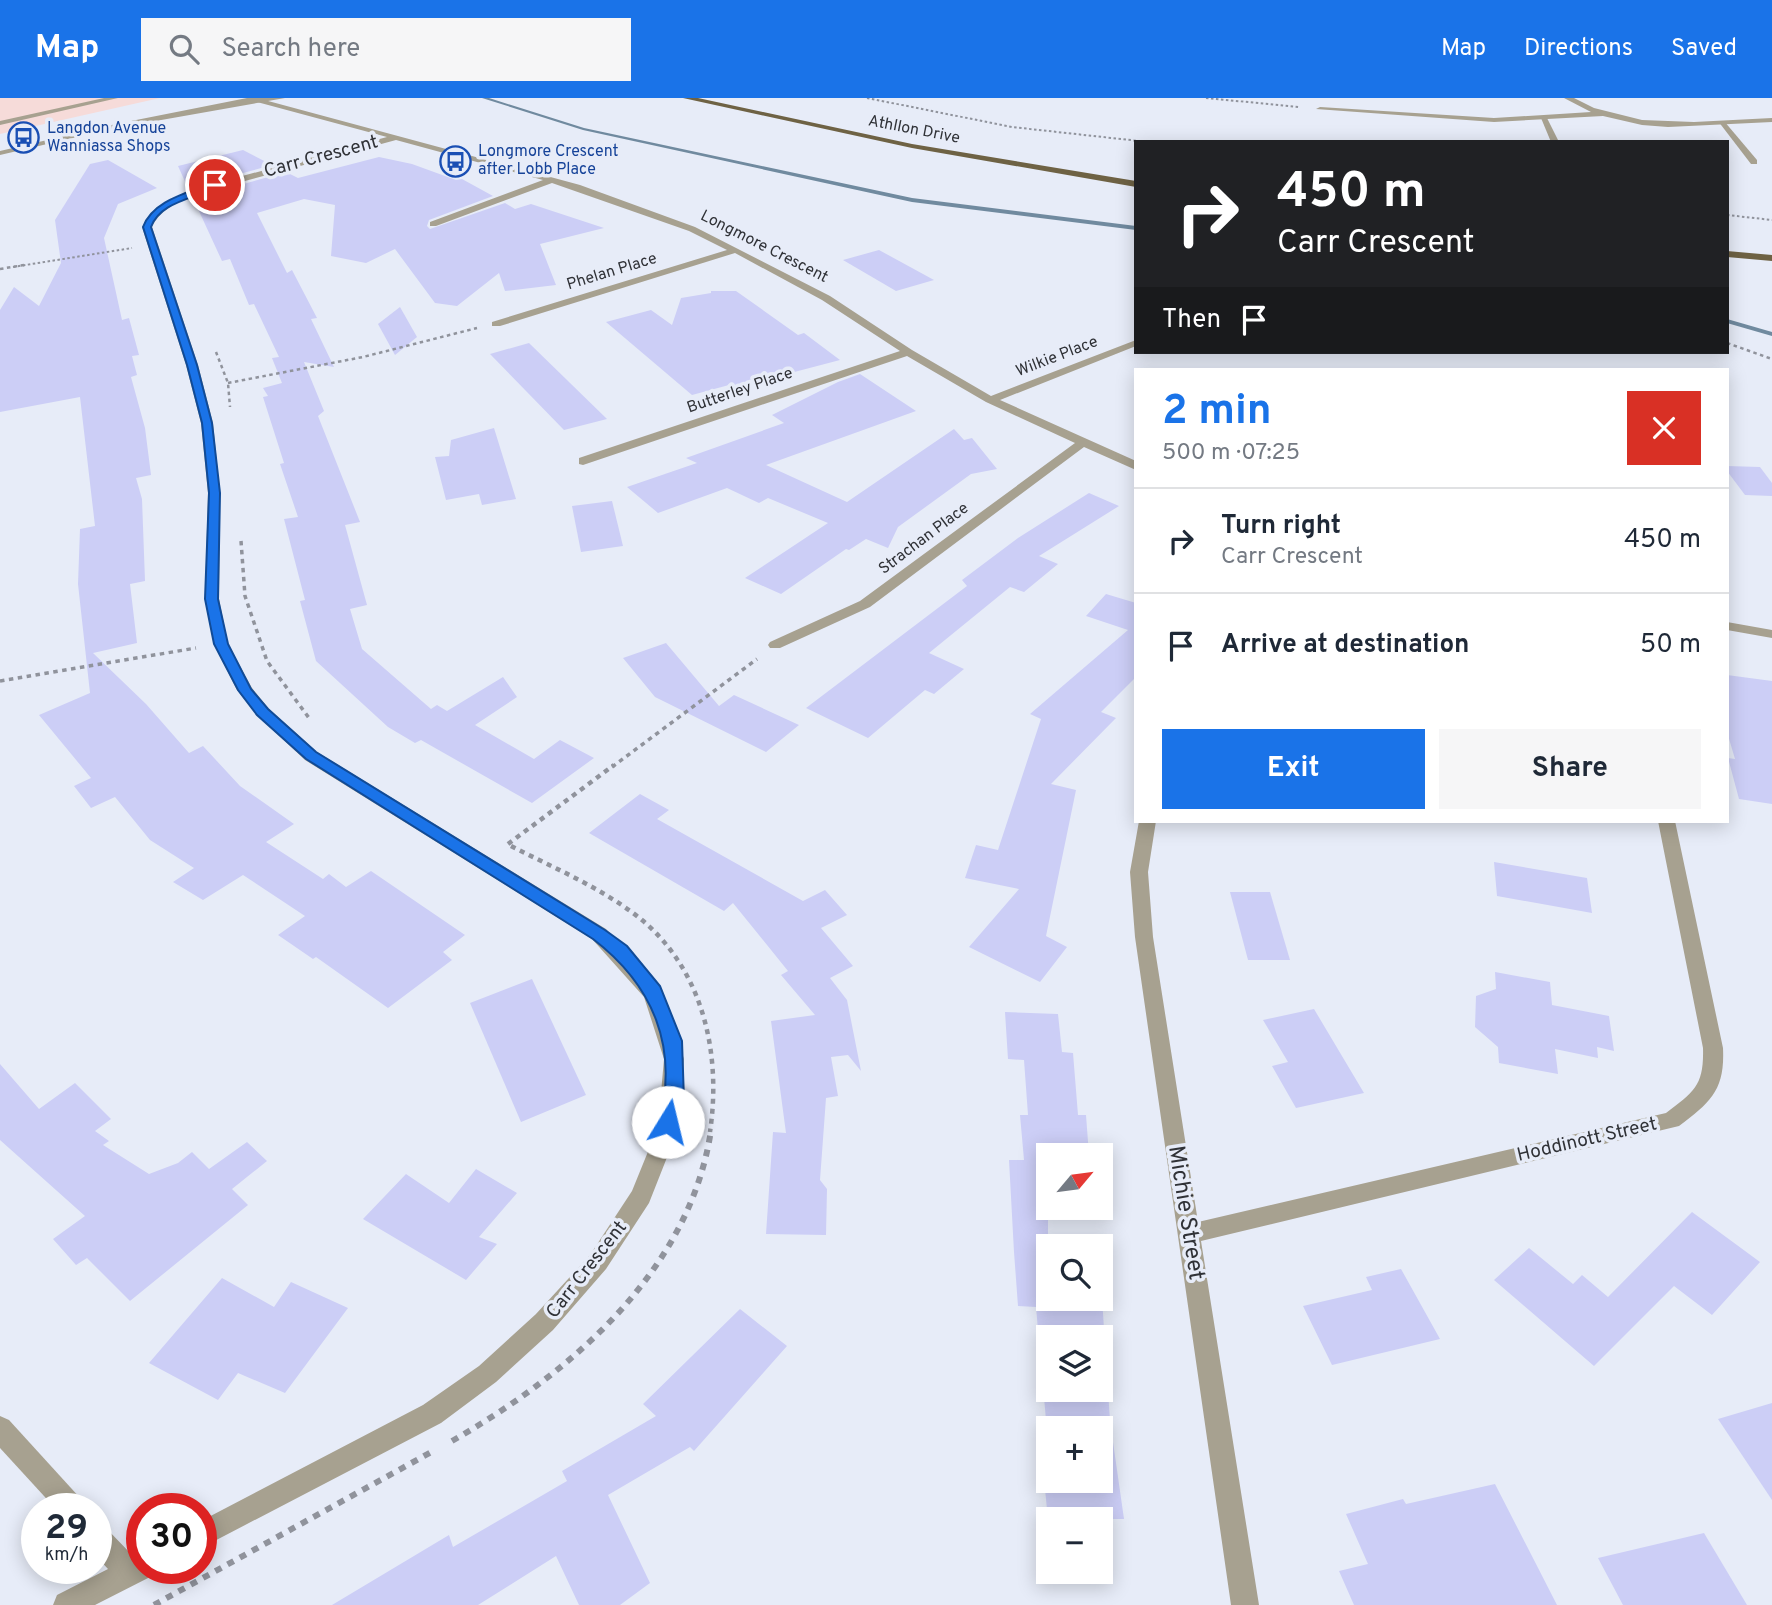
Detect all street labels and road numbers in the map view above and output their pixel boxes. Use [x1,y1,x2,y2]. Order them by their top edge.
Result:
street label: Athllon Drive [866,111,962,149]
street label: Carr Crescent [261,130,381,184]
street label: Longmore Crescent [697,206,831,288]
street label: Phelan Place [565,249,659,295]
street label: Wilkie Place [1013,332,1101,382]
street label: Butterley Place [685,364,795,418]
street label: Strachan Place [875,499,973,579]
street label: Hoddinott Street [1515,1112,1659,1168]
street label: Michie Street [1160,1144,1210,1282]
street label: Carr Crescent [541,1216,633,1324]

